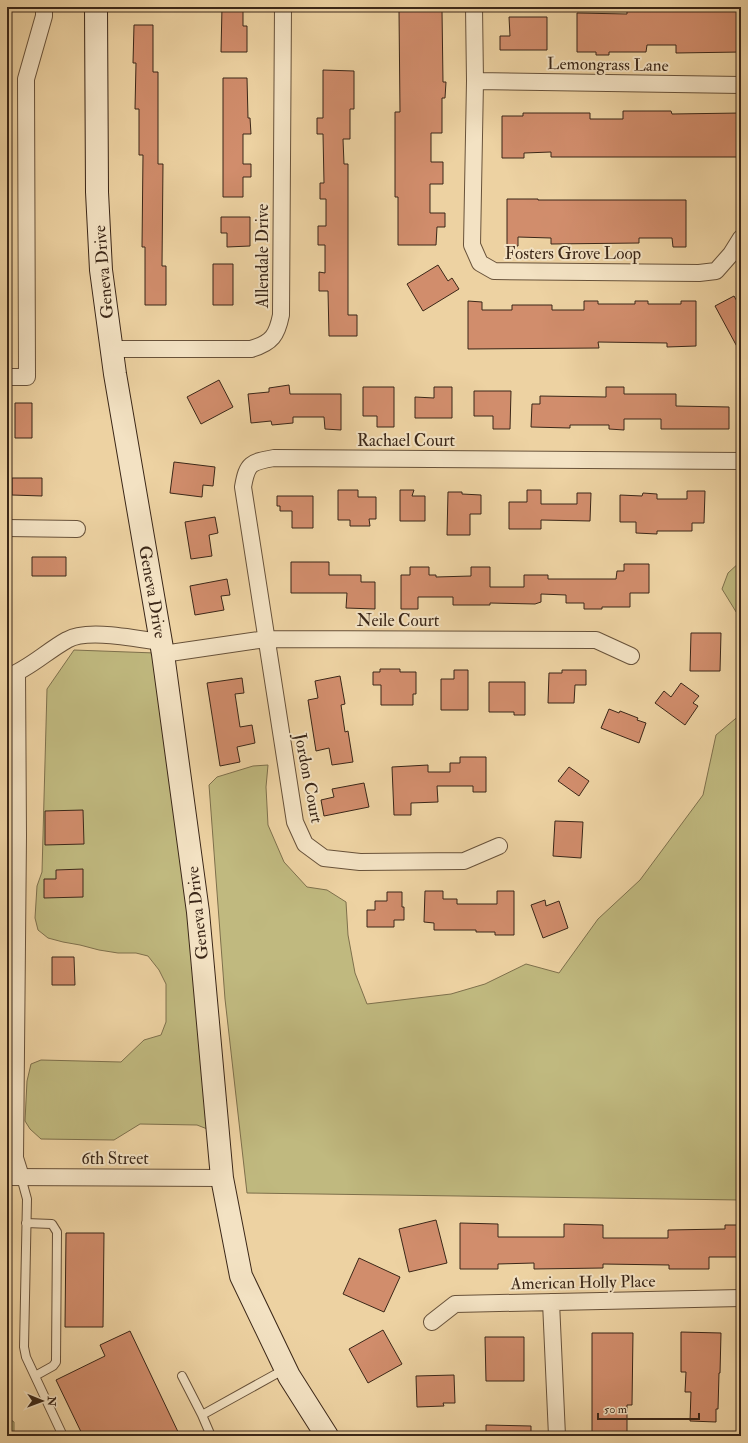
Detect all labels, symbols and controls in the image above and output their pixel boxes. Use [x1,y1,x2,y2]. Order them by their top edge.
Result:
street label: Lemongrass Lane [547,53,669,76]
street label: Allendale Drive [252,204,273,309]
street label: Geneva Drive [89,224,118,320]
street label: Fosters Grove Loop [505,243,642,265]
street label: Rachael Court [357,430,456,451]
street label: Geneva Drive [134,544,171,640]
street label: Neile Court [357,610,440,631]
street label: Jordon Court [288,730,328,826]
street label: Geneva Drive [182,865,213,961]
street label: 6th Street [81,1148,149,1169]
street label: American Holly Place [509,1271,656,1295]
north arrow [22,1381,62,1421]
text: N [45,1395,58,1407]
scale bar [598,1395,699,1421]
text: 50 m [604,1402,628,1417]

